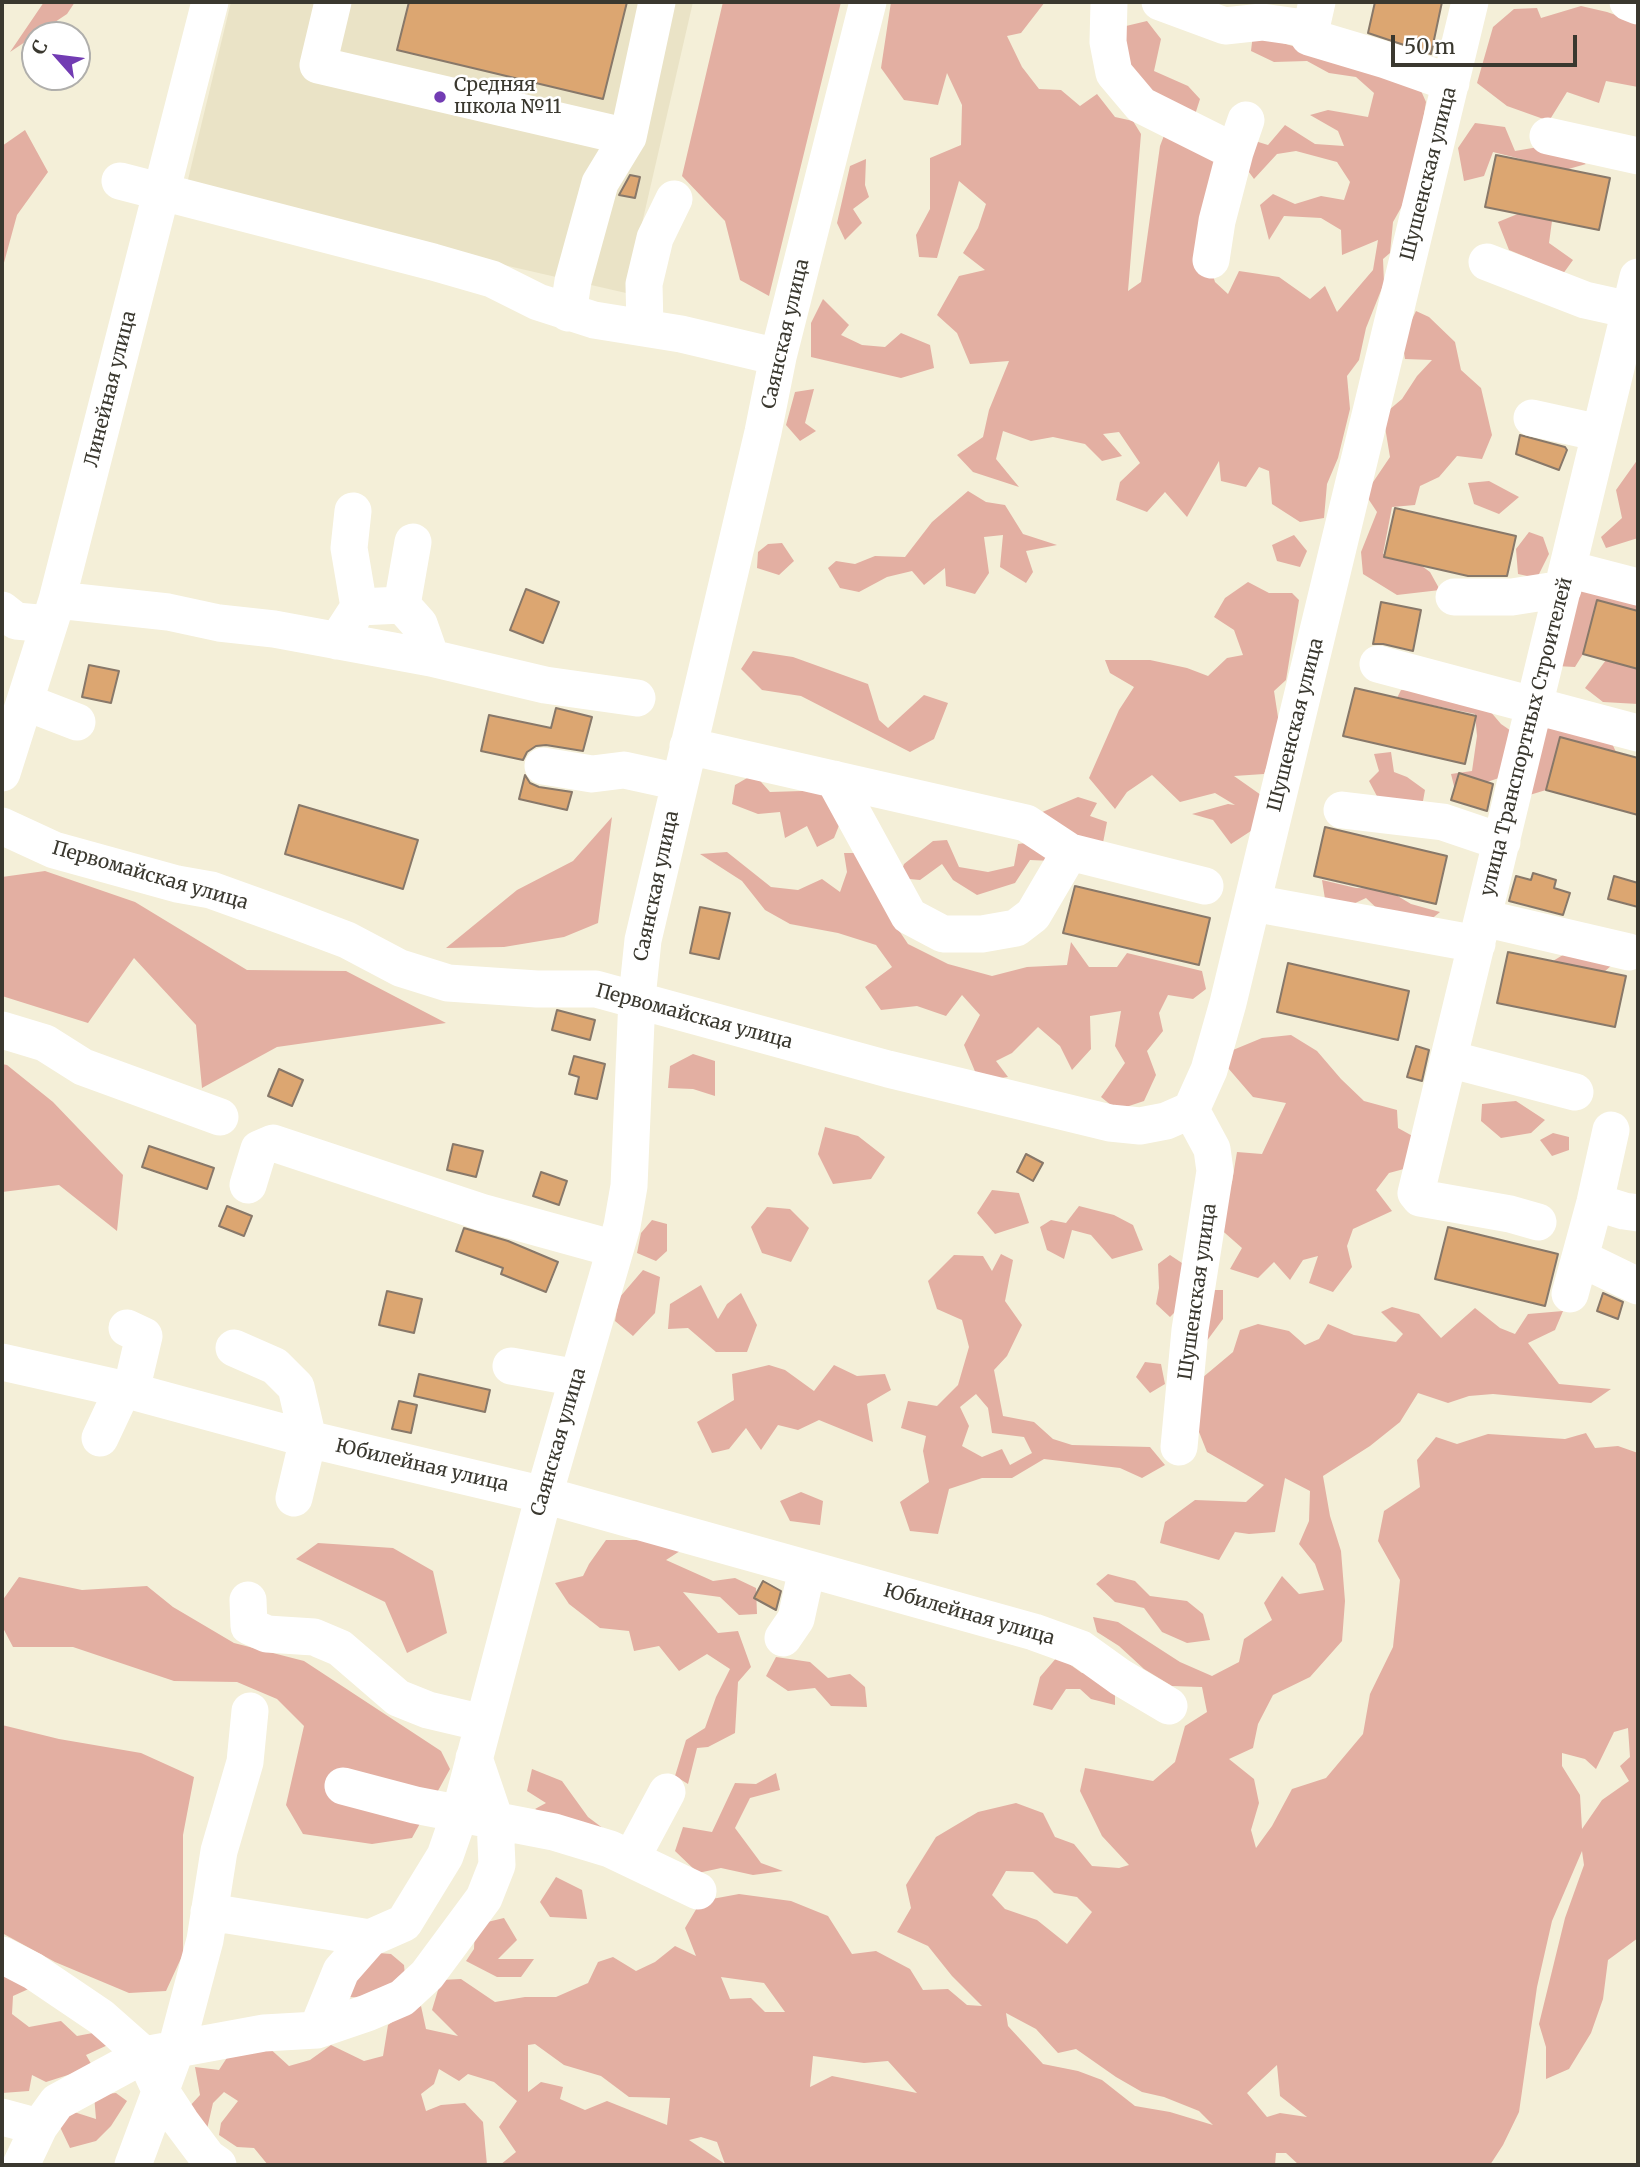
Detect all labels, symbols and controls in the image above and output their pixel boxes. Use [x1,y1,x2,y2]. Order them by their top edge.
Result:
north arrow [21,21,91,91]
scale bar [1395,21,1580,65]
text: 50 m [1404,33,1455,60]
text: С [26,36,53,58]
place label: Средняя школа №11 [454,75,561,119]
street label: Шушенская улица [1396,85,1462,263]
marker: Средняя школа №11 [432,89,448,105]
street label: Саянская улица [758,257,814,411]
street label: Линейная улица [81,309,141,469]
street label: улица Транспортных Строителей [1476,575,1578,899]
street label: Шушенская улица [1263,636,1329,814]
street label: Саянская улица [630,809,684,963]
street label: Первомайская улица [49,837,251,915]
street label: Первомайская улица [593,980,795,1054]
street label: Шушенская улица [1174,1202,1222,1382]
street label: Саянская улица [527,1365,591,1519]
street label: Юбилейная улица [333,1435,511,1497]
street label: Юбилейная улица [881,1580,1057,1650]

